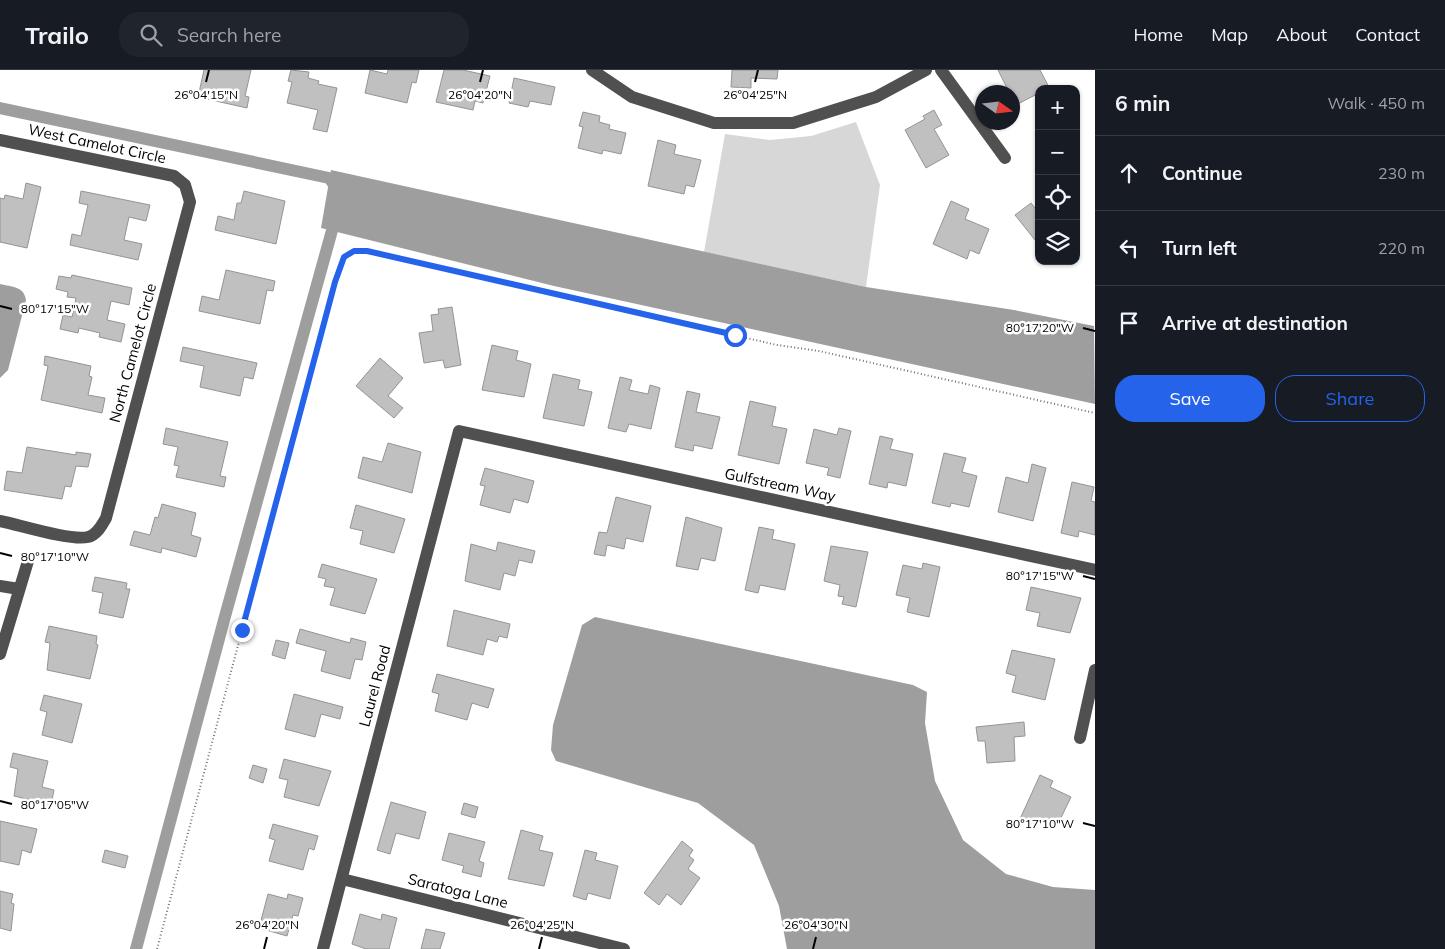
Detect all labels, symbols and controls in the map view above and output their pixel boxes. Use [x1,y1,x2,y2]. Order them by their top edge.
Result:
search box [119,12,469,57]
text: Trailo [25,20,89,50]
icon: search [137,21,165,49]
text: Search here [177,23,281,47]
text: Home [1133,23,1183,46]
text: Map [1211,23,1248,46]
text: About [1276,23,1327,46]
text: Contact [1355,23,1420,46]
north arrow [975,85,1020,130]
map controls [1035,85,1080,265]
button: + [1035,85,1080,130]
text: 26°04'15"N [174,87,238,102]
text: 26°04'20"N [448,87,512,102]
text: 26°04'25"N [723,87,787,102]
text: 6 min [1115,90,1170,116]
text: Walk · 450 m [1327,93,1425,113]
street label: West Camelot Circle [26,120,168,167]
button: − [1035,130,1080,175]
icon: ahead [1115,159,1143,187]
text: Continue [1162,161,1242,185]
text: 230 m [1378,163,1425,183]
button: locate [1035,175,1080,220]
button: layers [1035,220,1080,265]
icon: left [1115,234,1143,262]
text: Turn left [1162,236,1237,260]
text: 220 m [1378,238,1425,258]
street label: North Camelot Circle [105,281,160,425]
text: 80°17'15"W [21,301,89,316]
icon: arrive [1115,309,1143,337]
text: Arrive at destination [1162,311,1348,335]
text: 80°17'20"W [1006,320,1074,335]
route start [724,324,747,347]
button: Save [1115,375,1265,422]
button: Share [1275,375,1425,422]
street label: Gulfstream Way [723,463,837,506]
text: 80°17'10"W [21,549,89,564]
text: 80°17'15"W [1006,568,1074,583]
route end [231,619,254,642]
street label: Laurel Road [355,643,395,729]
text: 80°17'05"W [21,797,89,812]
text: 80°17'10"W [1006,816,1074,831]
street label: Saratoga Lane [406,869,510,912]
text: 26°04'20"N [235,917,299,932]
text: 26°04'25"N [510,917,574,932]
text: 26°04'30"N [784,917,848,932]

